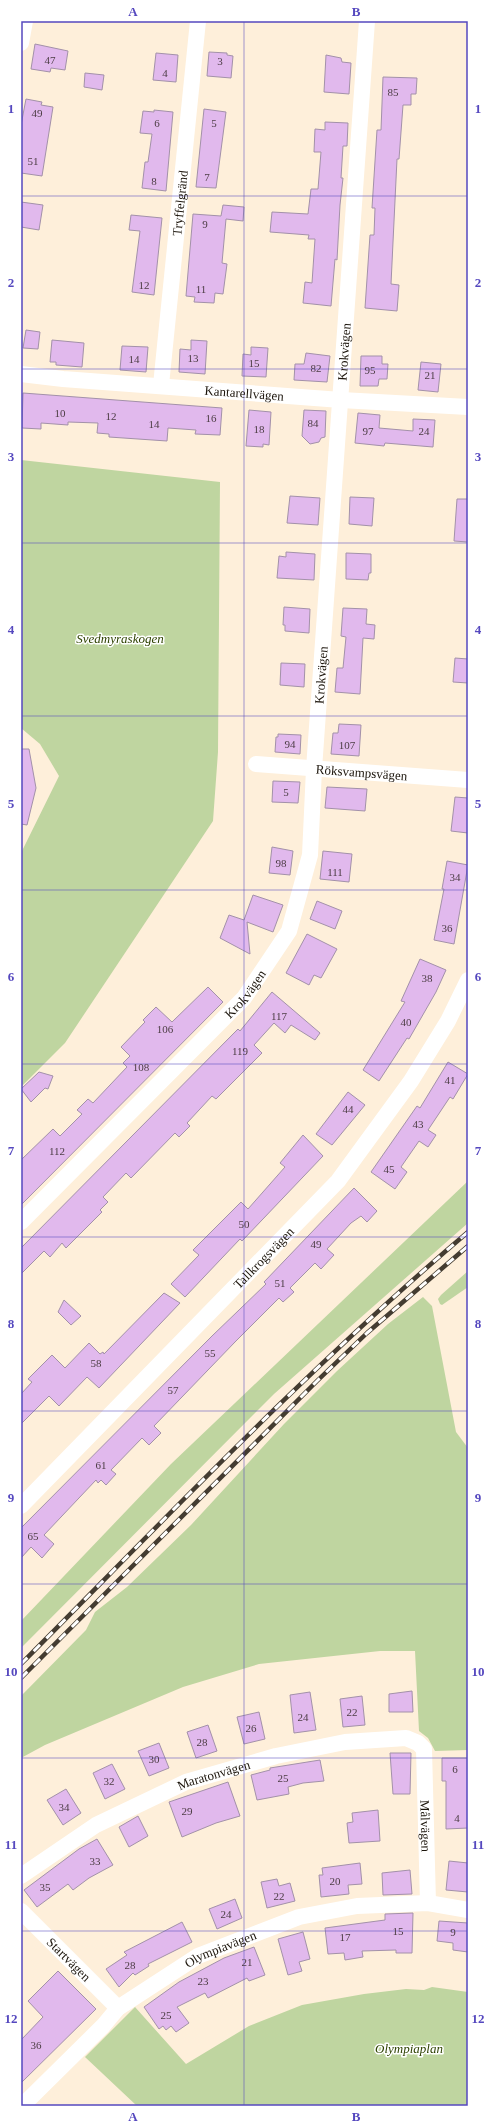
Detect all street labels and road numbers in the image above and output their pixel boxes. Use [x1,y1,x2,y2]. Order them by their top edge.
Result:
street label: Tryffelgränd [169,169,191,236]
street label: Krokvägen [335,322,354,381]
street label: Kantarellvägen [204,383,285,404]
street label: Krokvägen [312,645,331,704]
street label: Röksvampsvägen [315,762,408,783]
street label: Krokvägen [221,966,269,1021]
street label: Tallkrogsvägen [230,1224,297,1292]
street label: Maratonvägen [175,1757,252,1793]
street label: Målvägen [417,1800,434,1853]
street label: Olympiavägen [182,1927,259,1971]
street label: Startvägen [44,1934,94,1985]

